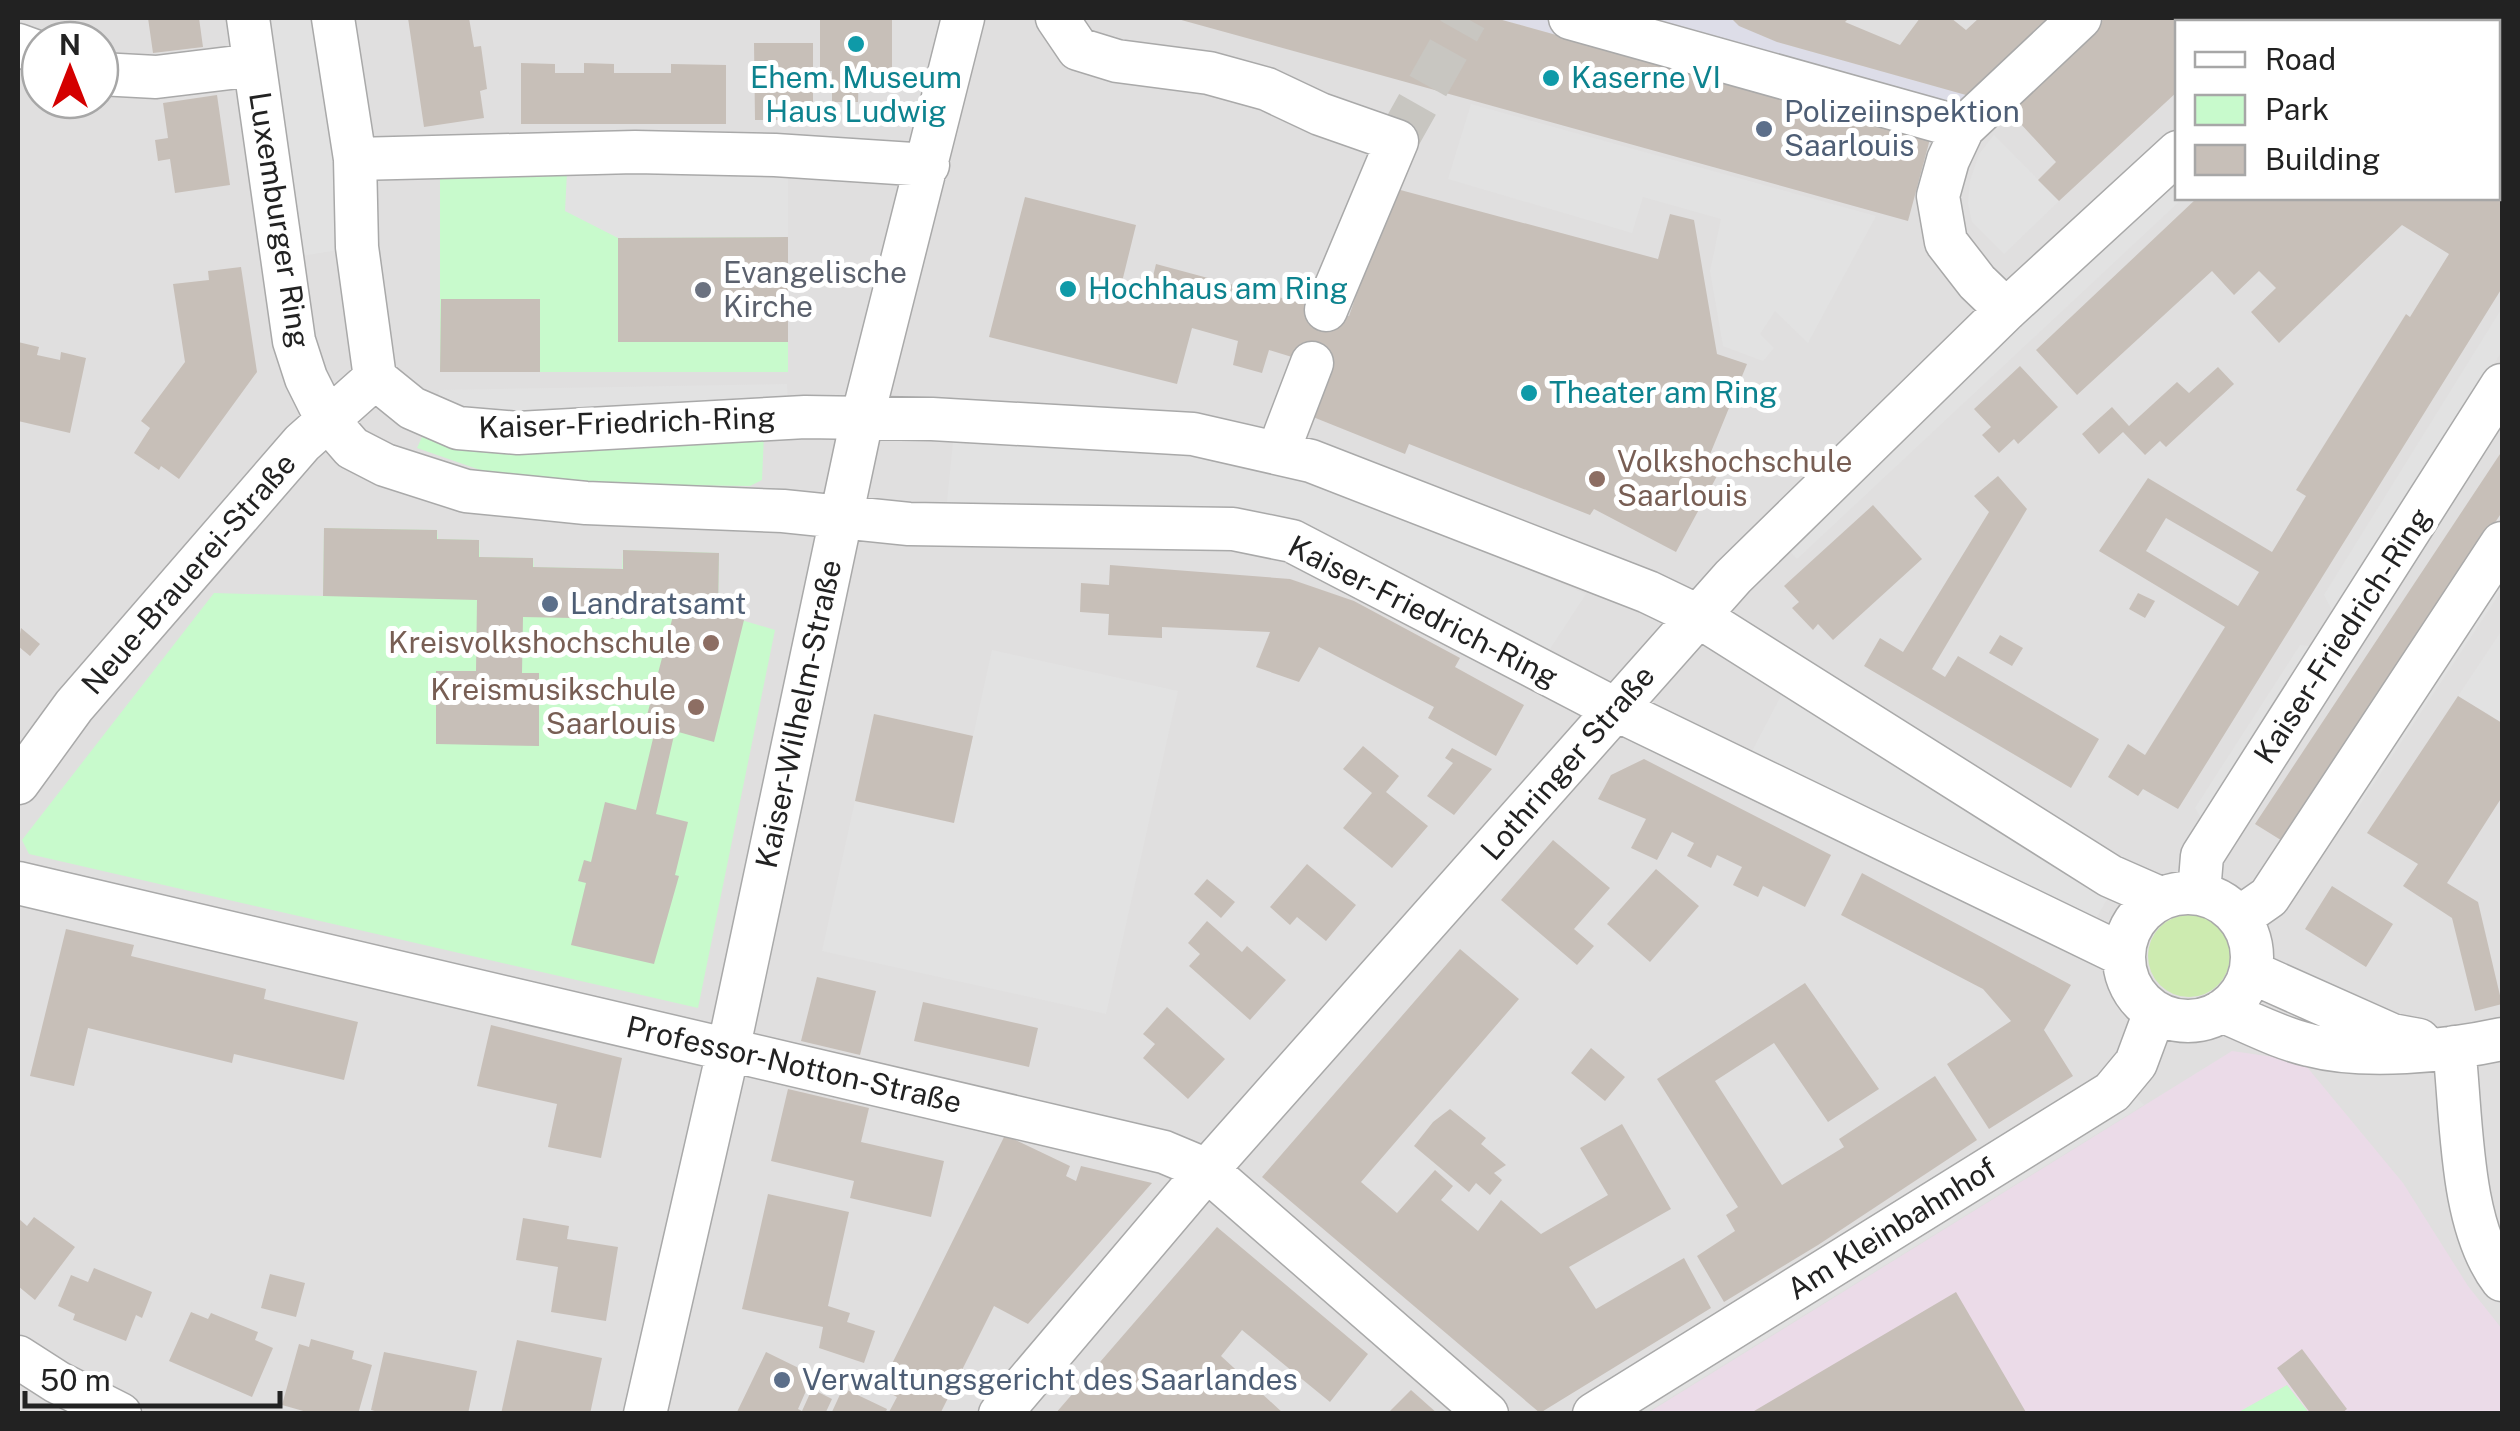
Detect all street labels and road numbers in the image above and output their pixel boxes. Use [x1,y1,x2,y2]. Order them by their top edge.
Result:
street label: Luxemburger Ring [242,89,318,350]
street label: Kaiser-Friedrich-Ring [478,399,776,445]
street label: Neue-Brauerei-Straße [74,445,303,701]
street label: Kaiser-Friedrich-Ring [2246,501,2438,770]
street label: Kaiser-Friedrich-Ring [1283,528,1564,695]
street label: Kaiser-Wilhelm-Straße [748,556,848,871]
street label: Lothringer Straße [1473,658,1662,867]
street label: Professor-Notton-Straße [623,1008,965,1120]
street label: Am Kleinbahnhof [1780,1149,2003,1307]

